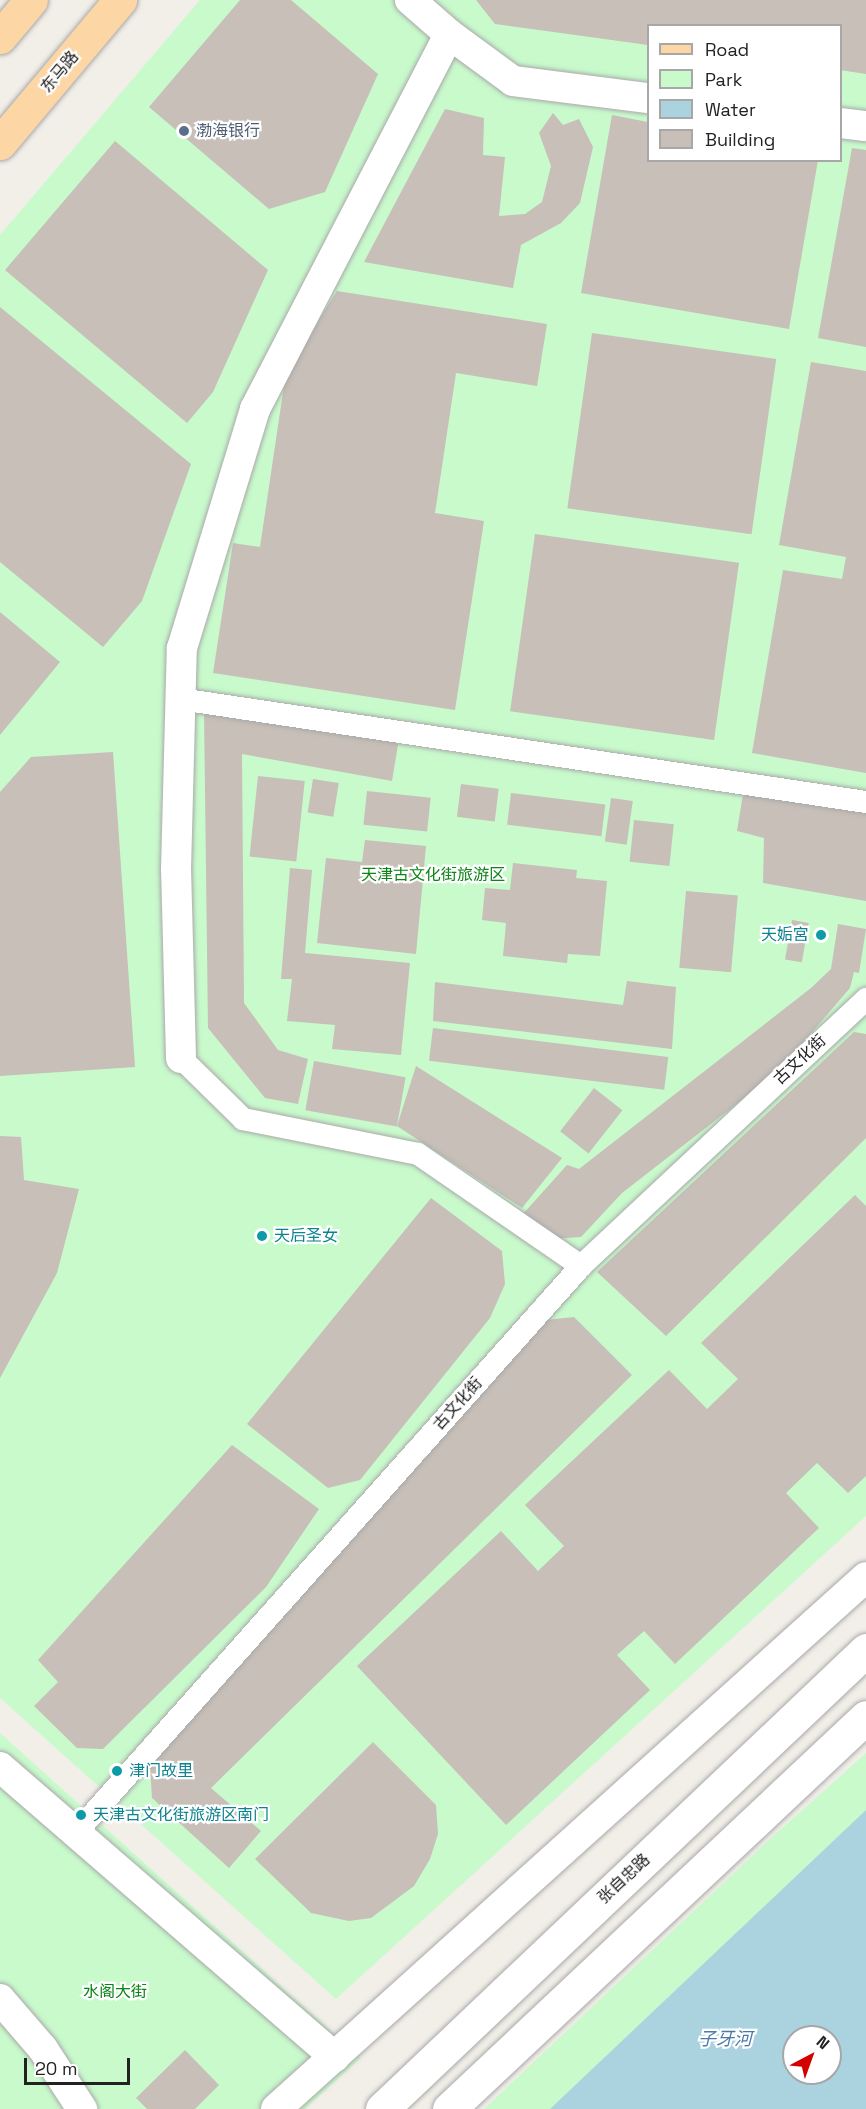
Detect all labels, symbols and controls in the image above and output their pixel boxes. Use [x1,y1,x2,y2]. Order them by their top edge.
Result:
legend [647,24,842,162]
text: Road [705,38,749,61]
street label: 东马路 [37,47,83,97]
text: Park [705,68,742,91]
text: Water [705,98,756,121]
place label: 渤海银行 [196,121,260,141]
marker: 渤海银行 [177,124,191,138]
text: Building [705,128,775,151]
park label: 天津古文化街旅游区 [361,865,505,885]
place label: 天姤宮 [761,925,809,945]
marker: 天姤宮 [814,928,828,942]
street label: 古文化街 [770,1031,830,1089]
place label: 天后圣女 [274,1226,338,1246]
marker: 天后圣女 [255,1229,269,1243]
street label: 古文化街 [429,1374,487,1434]
place label: 津门故里 [129,1761,193,1781]
marker: 津门故里 [110,1764,124,1778]
place label: 天津古文化街旅游区南门 [93,1805,269,1825]
marker: 天津古文化街旅游区南门 [74,1808,88,1822]
street label: 张自忠路 [594,1850,654,1908]
park label: 水阁大街 [83,1982,147,2002]
north arrow [782,2025,842,2085]
water label: 子牙河 [698,2028,752,2050]
text: N [812,2031,834,2054]
scale bar [27,2046,134,2084]
text: 20 m [35,2057,78,2080]

